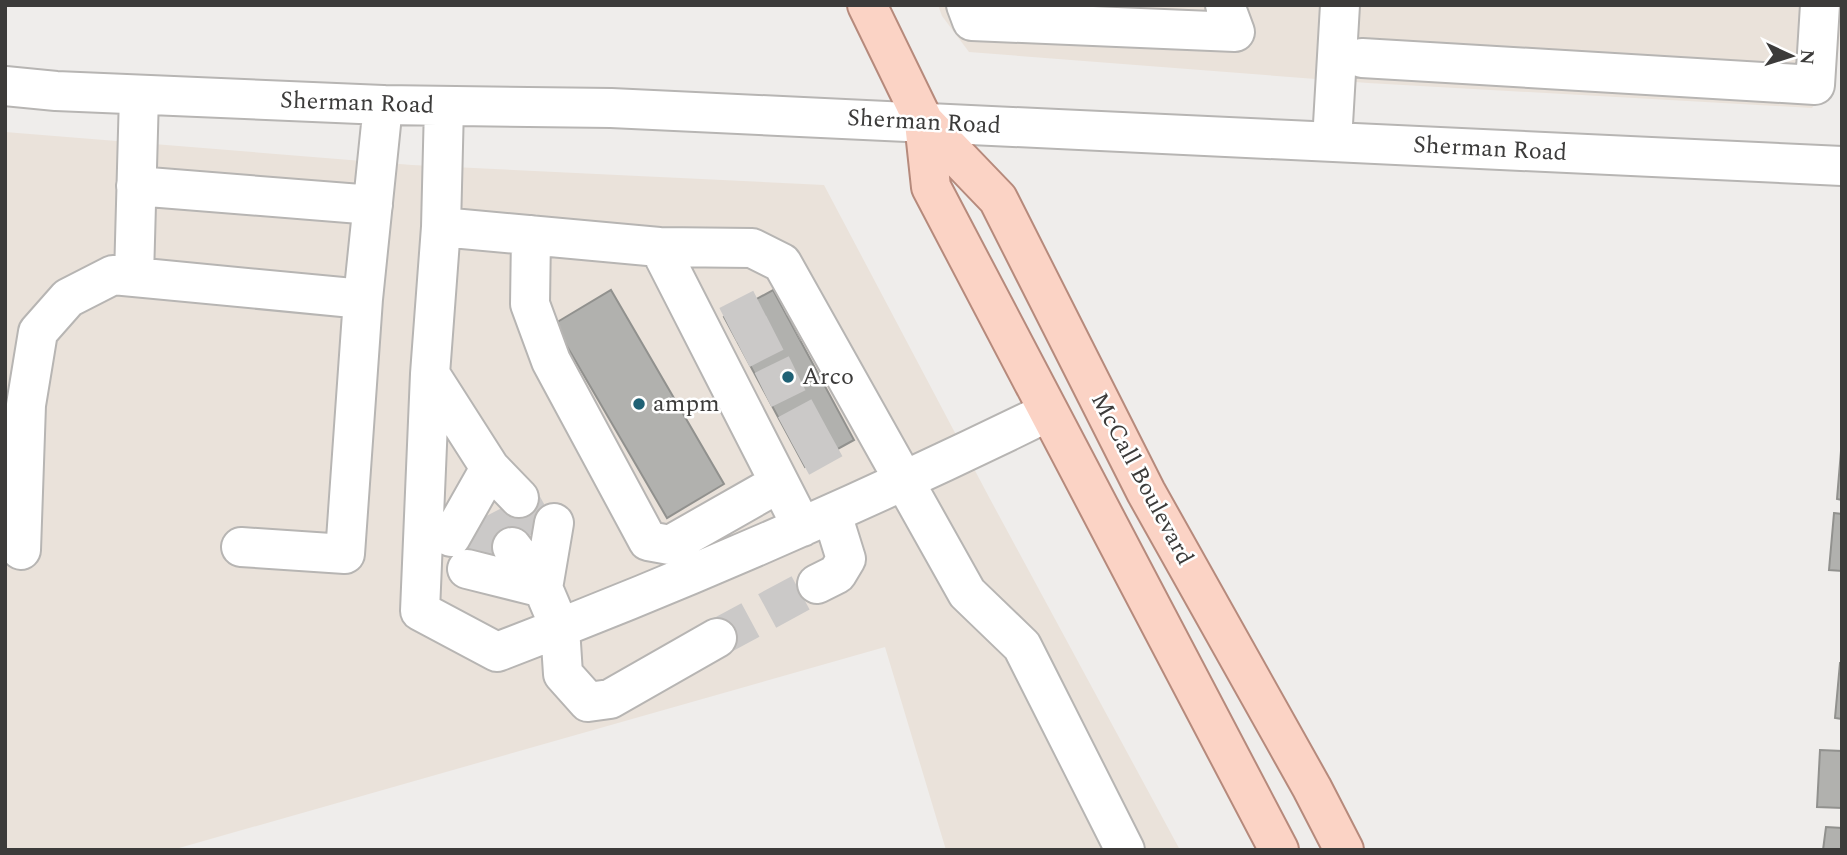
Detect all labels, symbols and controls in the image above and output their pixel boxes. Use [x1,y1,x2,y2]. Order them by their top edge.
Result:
north arrow [1756,21,1826,91]
text: N [1791,48,1821,66]
street label: Sherman Road [279,82,435,124]
street label: Sherman Road [846,100,1002,144]
street label: Sherman Road [1412,127,1568,171]
place label: Arco [802,359,854,395]
marker: Arco [780,369,796,385]
place label: ampm [653,386,720,422]
street label: McCall Boulevard [1081,386,1203,572]
marker: ampm [631,396,647,412]

